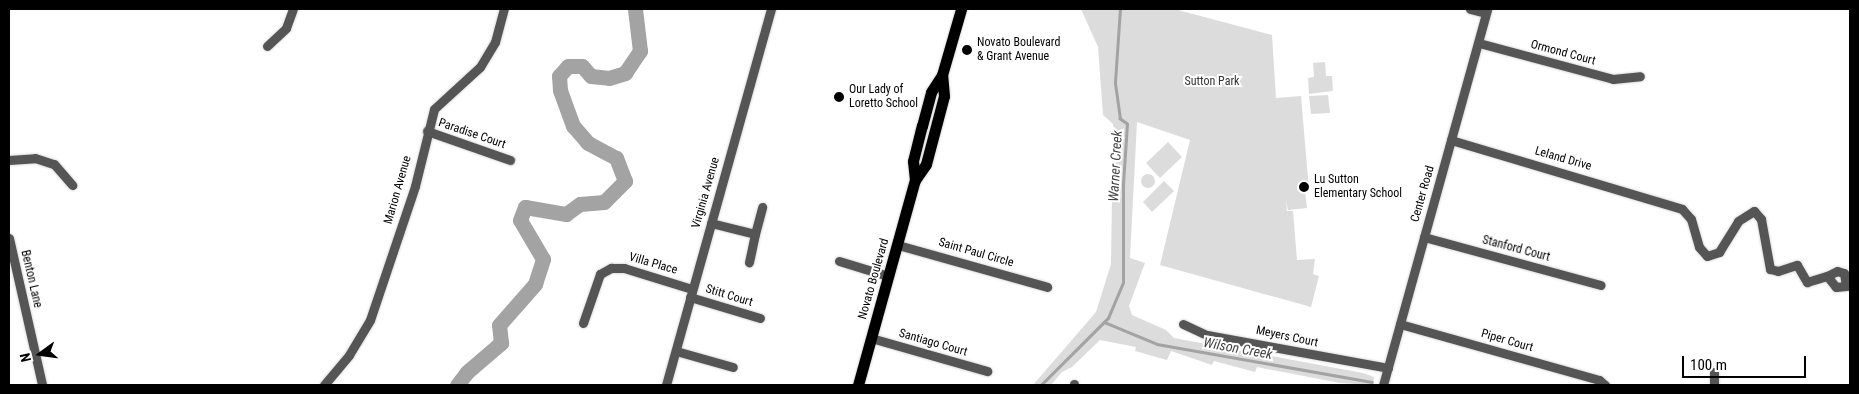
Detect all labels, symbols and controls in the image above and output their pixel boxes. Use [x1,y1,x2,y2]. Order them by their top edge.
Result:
place label: Novato Boulevard & Grant Avenue [977,36,1060,64]
street label: Ormond Court [1529,37,1597,69]
marker: Novato Boulevard & Grant Avenue [961,44,973,56]
park label: Sutton Park [1185,75,1239,89]
place label: Our Lady of Loretto School [849,83,918,111]
marker: Our Lady of Loretto School [833,91,845,103]
street label: Paradise Court [436,116,508,152]
water label: Warner Creek [1105,130,1125,202]
street label: Leland Drive [1533,144,1593,174]
street label: Marion Avenue [381,154,415,226]
street label: Virginia Avenue [689,156,723,230]
street label: Center Road [1408,164,1438,224]
place label: Lu Sutton Elementary School [1314,173,1402,201]
marker: Lu Sutton Elementary School [1298,181,1310,193]
street label: Stanford Court [1481,233,1551,265]
street label: Saint Paul Circle [937,235,1015,271]
street label: Novato Boulevard [856,237,892,321]
street label: Benton Lane [17,249,45,309]
street label: Villa Place [627,250,679,278]
street label: Stitt Court [704,282,754,310]
street label: Meyers Court [1255,323,1319,351]
street label: Santiago Court [897,326,969,360]
street label: Piper Court [1479,327,1535,355]
north arrow [15,329,65,379]
water label: Wilson Creek [1202,334,1274,362]
scale bar [1684,346,1808,378]
text: N [17,352,34,364]
text: 100 m [1690,356,1727,374]

